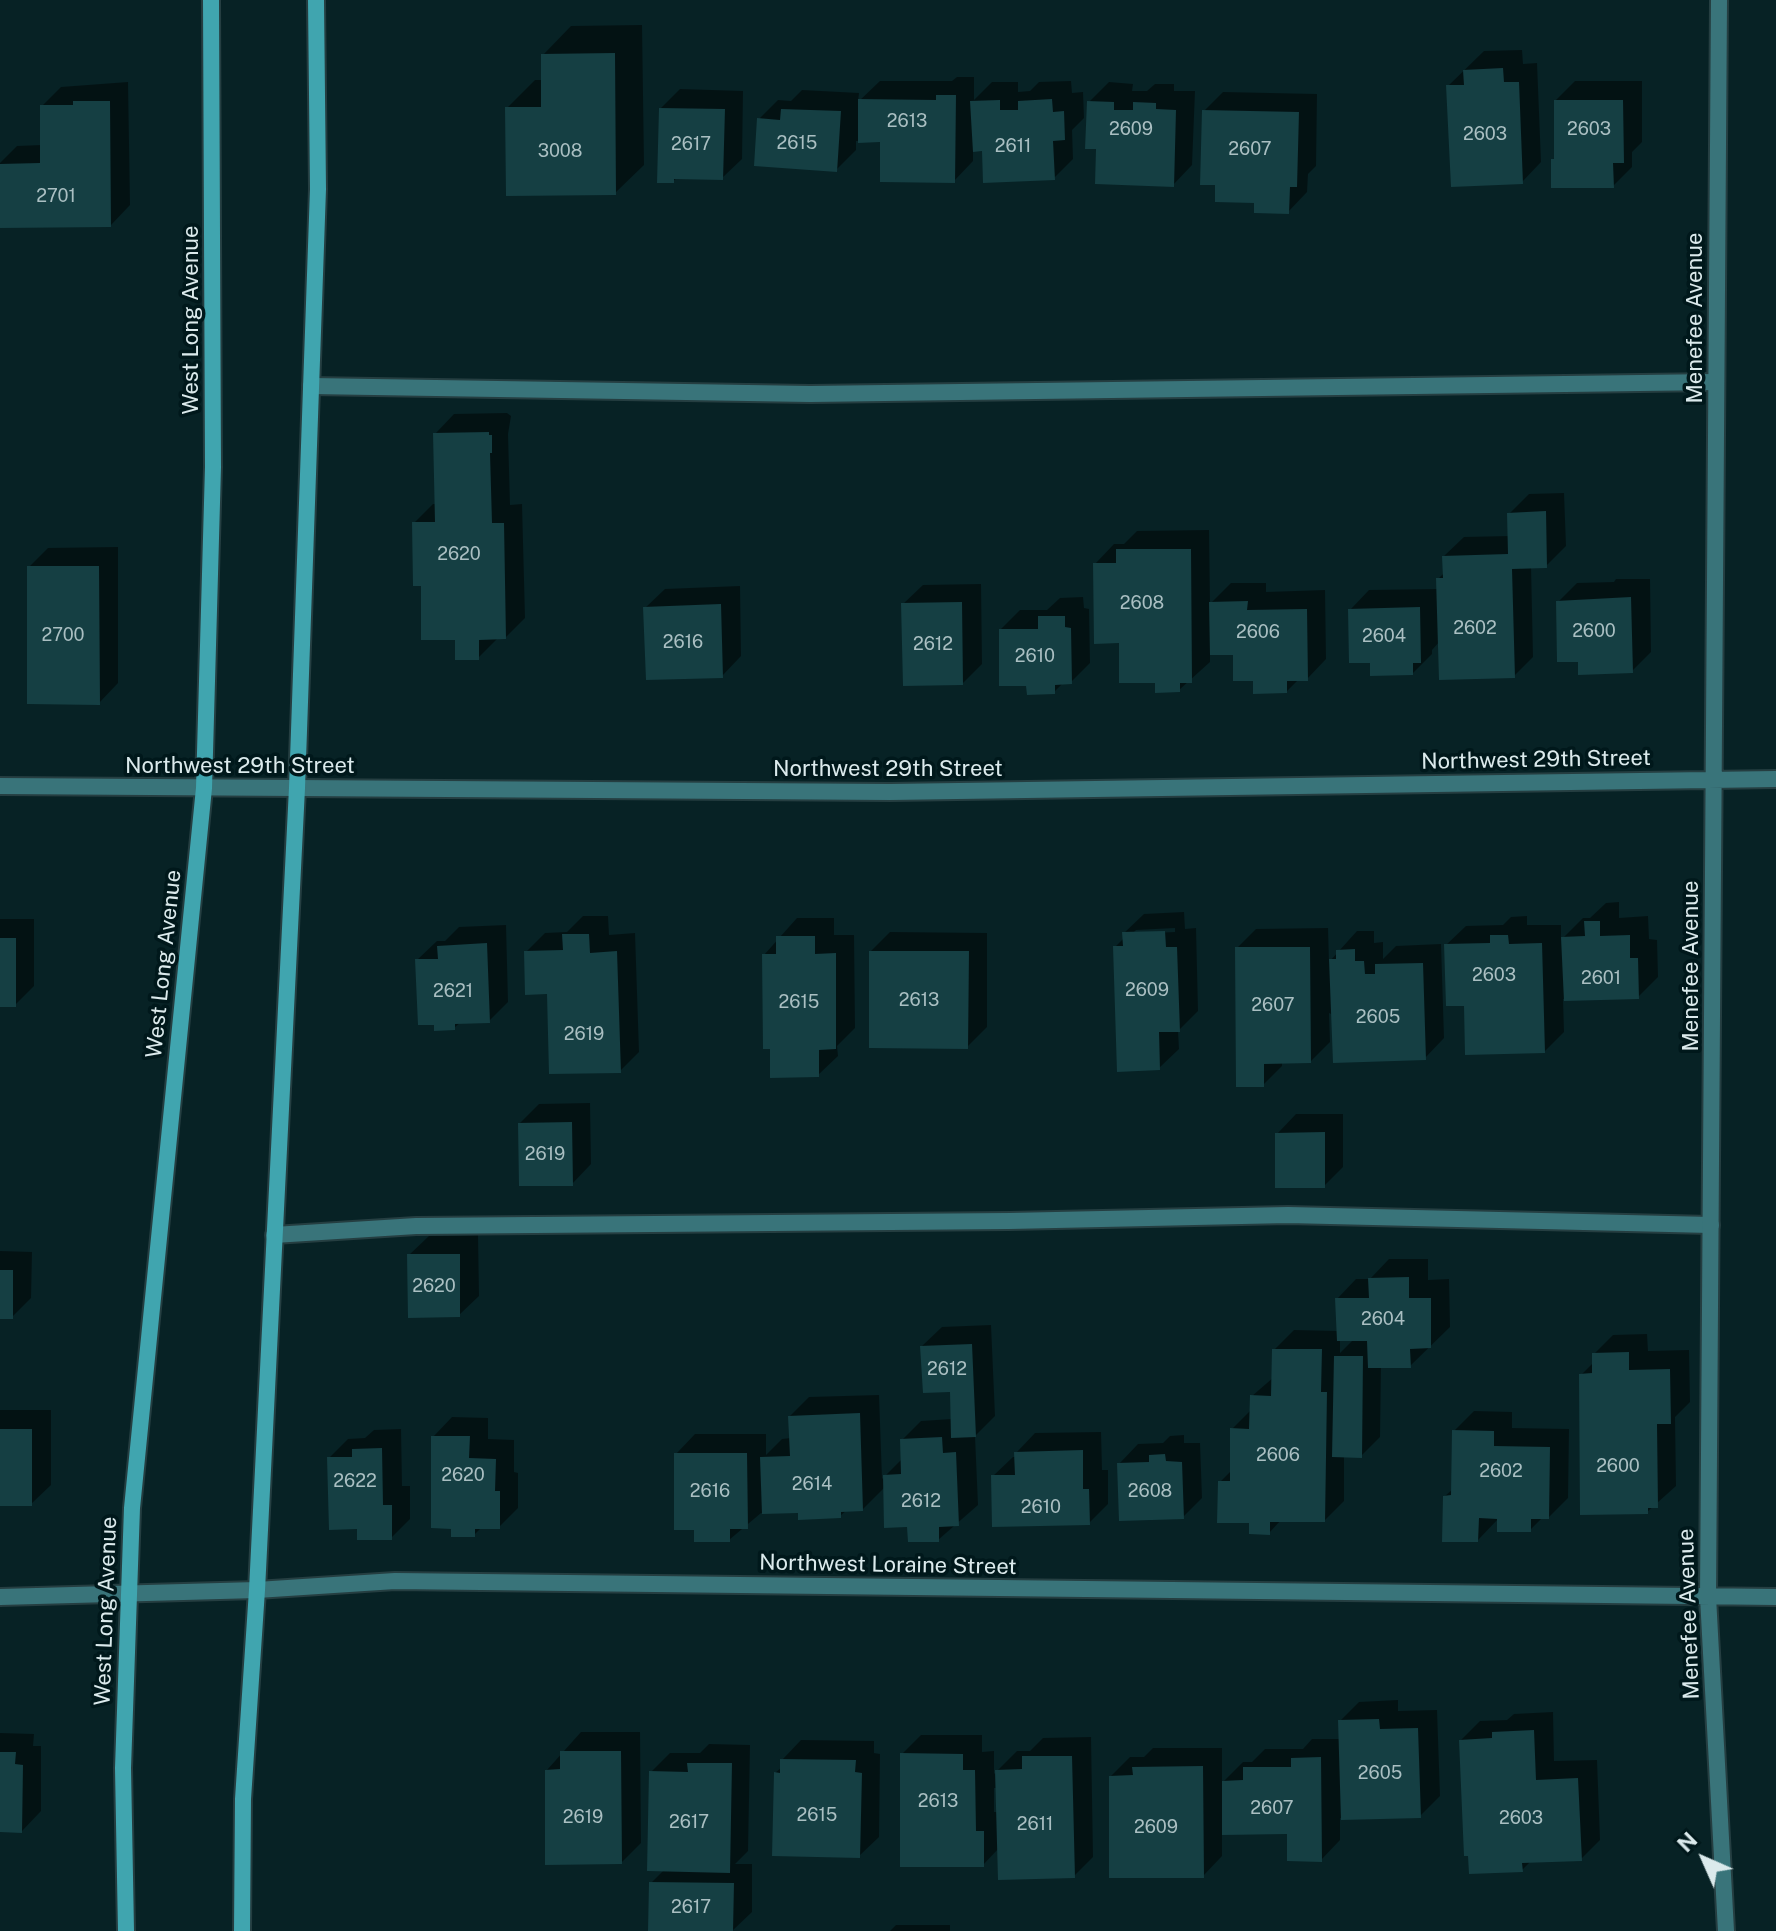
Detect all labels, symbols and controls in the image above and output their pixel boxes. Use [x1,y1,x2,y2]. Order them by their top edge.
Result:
house number: 2613 [887,110,927,132]
house number: 2609 [1109,118,1153,140]
house number: 2603 [1567,118,1611,140]
house number: 2603 [1463,123,1507,145]
house number: 2615 [777,132,817,154]
house number: 2617 [671,133,711,155]
house number: 2611 [995,135,1031,157]
house number: 2607 [1228,138,1272,160]
house number: 3008 [538,140,582,162]
house number: 2701 [36,185,76,207]
street label: West Long Avenue [178,225,204,415]
street label: Menefee Avenue [1682,233,1708,403]
house number: 2620 [437,543,481,565]
house number: 2608 [1120,592,1164,614]
house number: 2602 [1453,617,1497,639]
house number: 2600 [1572,620,1616,642]
house number: 2606 [1236,621,1280,643]
house number: 2700 [41,624,85,646]
house number: 2604 [1362,625,1406,647]
house number: 2616 [663,631,703,653]
house number: 2612 [913,633,953,655]
house number: 2610 [1015,645,1055,667]
street label: Northwest 29th Street [1421,745,1651,775]
street label: Northwest 29th Street [125,753,355,779]
street label: Northwest 29th Street [773,756,1003,782]
street label: West Long Avenue [141,869,187,1059]
street label: Menefee Avenue [1678,881,1704,1051]
house number: 2603 [1472,964,1516,986]
house number: 2601 [1581,967,1621,989]
house number: 2609 [1125,979,1169,1001]
house number: 2621 [433,980,473,1002]
house number: 2613 [899,989,939,1011]
house number: 2615 [779,991,819,1013]
house number: 2607 [1251,994,1295,1016]
house number: 2605 [1356,1006,1400,1028]
house number: 2619 [564,1023,604,1045]
house number: 2619 [525,1143,565,1165]
house number: 2620 [412,1275,456,1297]
house number: 2604 [1361,1308,1405,1330]
house number: 2612 [927,1358,967,1380]
house number: 2606 [1256,1444,1300,1466]
house number: 2600 [1596,1455,1640,1477]
house number: 2602 [1479,1460,1523,1482]
house number: 2620 [441,1464,485,1486]
house number: 2622 [333,1470,377,1492]
house number: 2614 [792,1473,832,1495]
house number: 2616 [690,1480,730,1502]
house number: 2608 [1128,1480,1172,1502]
house number: 2612 [901,1490,941,1512]
house number: 2610 [1021,1496,1061,1518]
street label: West Long Avenue [90,1516,122,1706]
street label: Menefee Avenue [1673,1528,1705,1700]
street label: Northwest Loraine Street [759,1550,1017,1580]
house number: 2605 [1358,1762,1402,1784]
house number: 2613 [918,1790,958,1812]
house number: 2607 [1250,1797,1294,1819]
house number: 2615 [797,1804,837,1826]
house number: 2619 [563,1806,603,1828]
house number: 2603 [1499,1807,1543,1829]
house number: 2617 [669,1811,709,1833]
house number: 2611 [1017,1813,1053,1835]
house number: 2609 [1134,1816,1178,1838]
north arrow [1664,1819,1744,1899]
text: N [1672,1827,1702,1857]
house number: 2617 [671,1896,711,1918]

